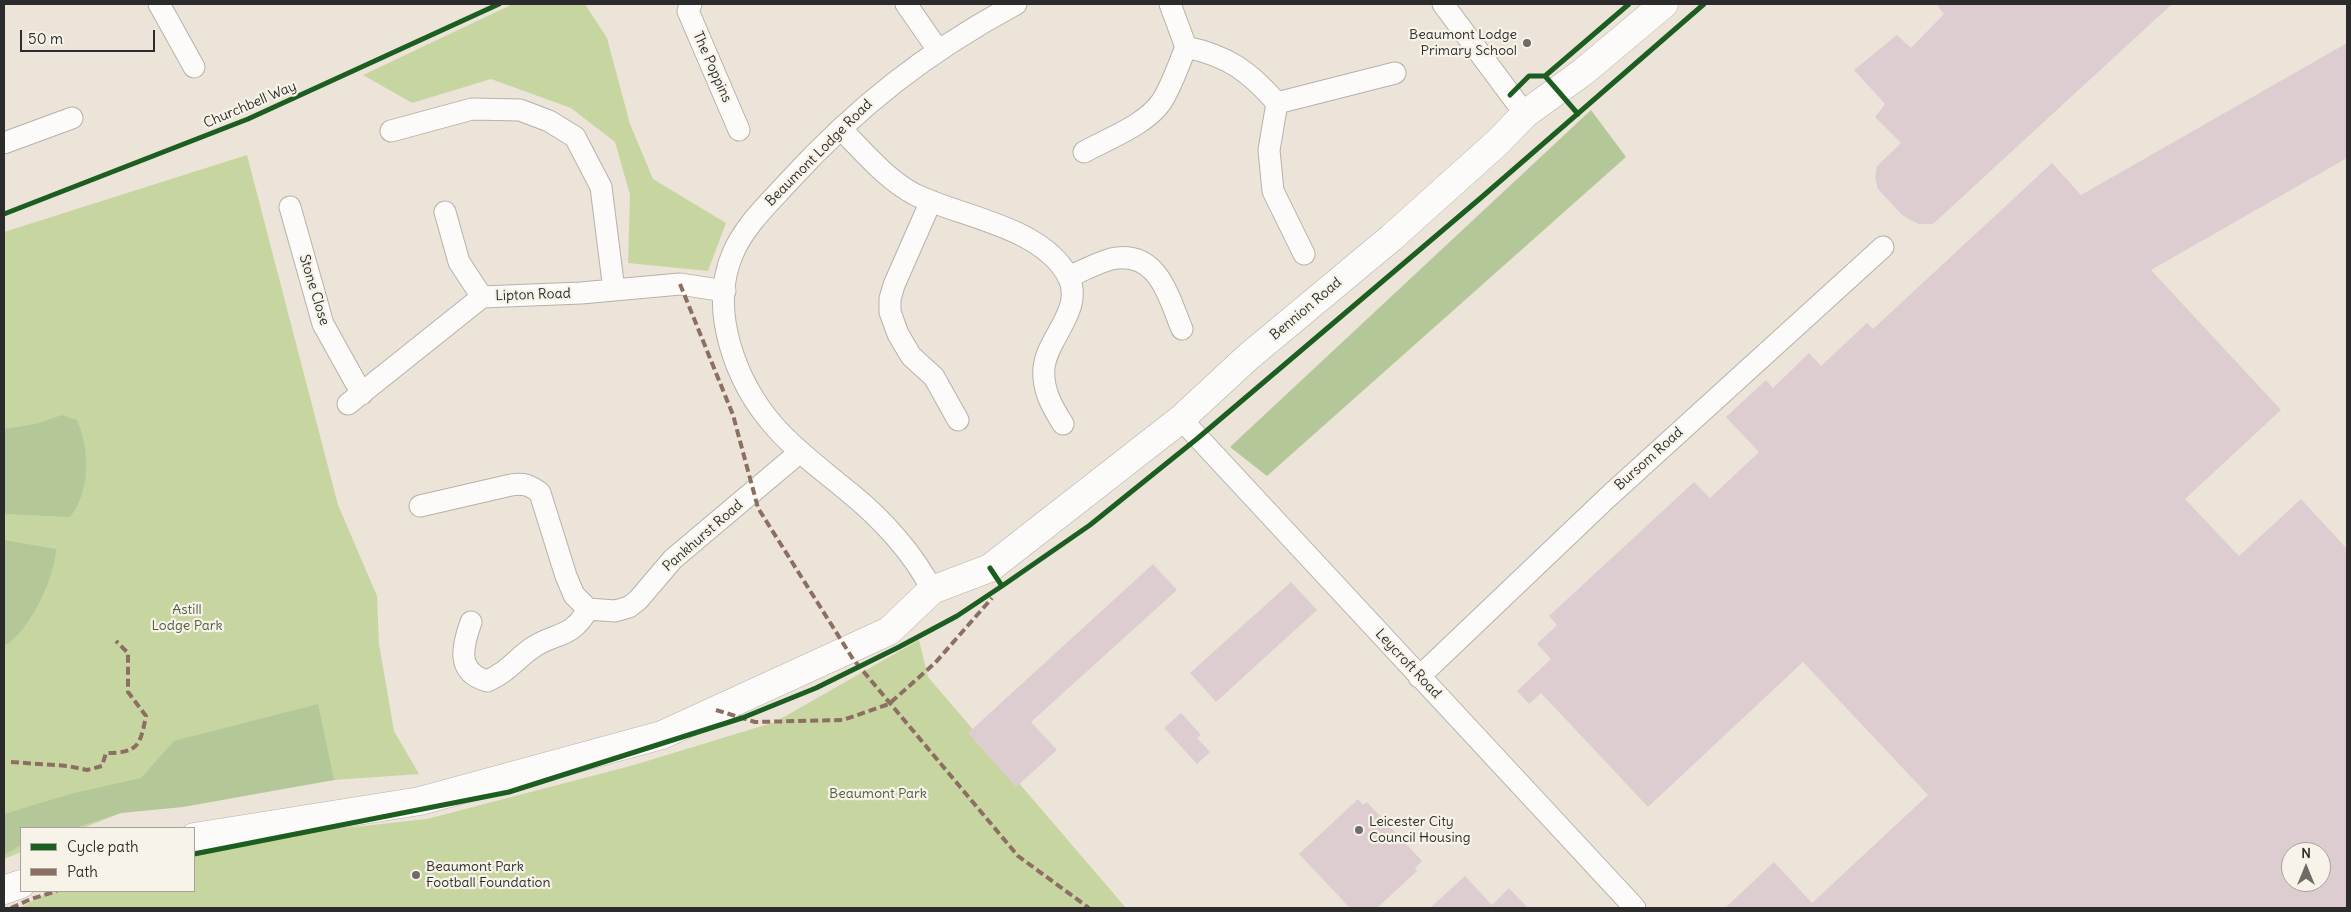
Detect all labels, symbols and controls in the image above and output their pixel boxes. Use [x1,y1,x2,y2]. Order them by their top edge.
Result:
scale bar [22,20,158,52]
place label: Beaumont Lodge Primary School [1409,27,1517,59]
text: 50 m [28,29,63,48]
street label: The Poppins [689,29,735,105]
marker: Beaumont Lodge Primary School [1521,37,1533,49]
street label: Churchbell Way [201,78,299,132]
street label: Beaumont Lodge Road [762,96,876,210]
street label: Stone Close [295,253,333,327]
street label: Bennion Road [1267,274,1345,344]
street label: Lipton Road [495,285,571,305]
street label: Bursom Road [1612,424,1686,494]
street label: Pankhurst Road [660,497,746,575]
park label: Astill Lodge Park [151,602,223,634]
street label: Leycroft Road [1372,626,1444,702]
park label: Beaumont Park [829,786,927,802]
place label: Leicester City Council Housing [1369,814,1470,846]
marker: Leicester City Council Housing [1353,824,1365,836]
legend [20,827,195,892]
text: Cycle path [67,837,139,856]
north arrow [2281,842,2331,892]
text: N [2301,844,2311,862]
place label: Beaumont Park Football Foundation [426,859,551,892]
text: Path [67,862,98,881]
marker: Beaumont Park Football Foundation [410,869,422,881]

